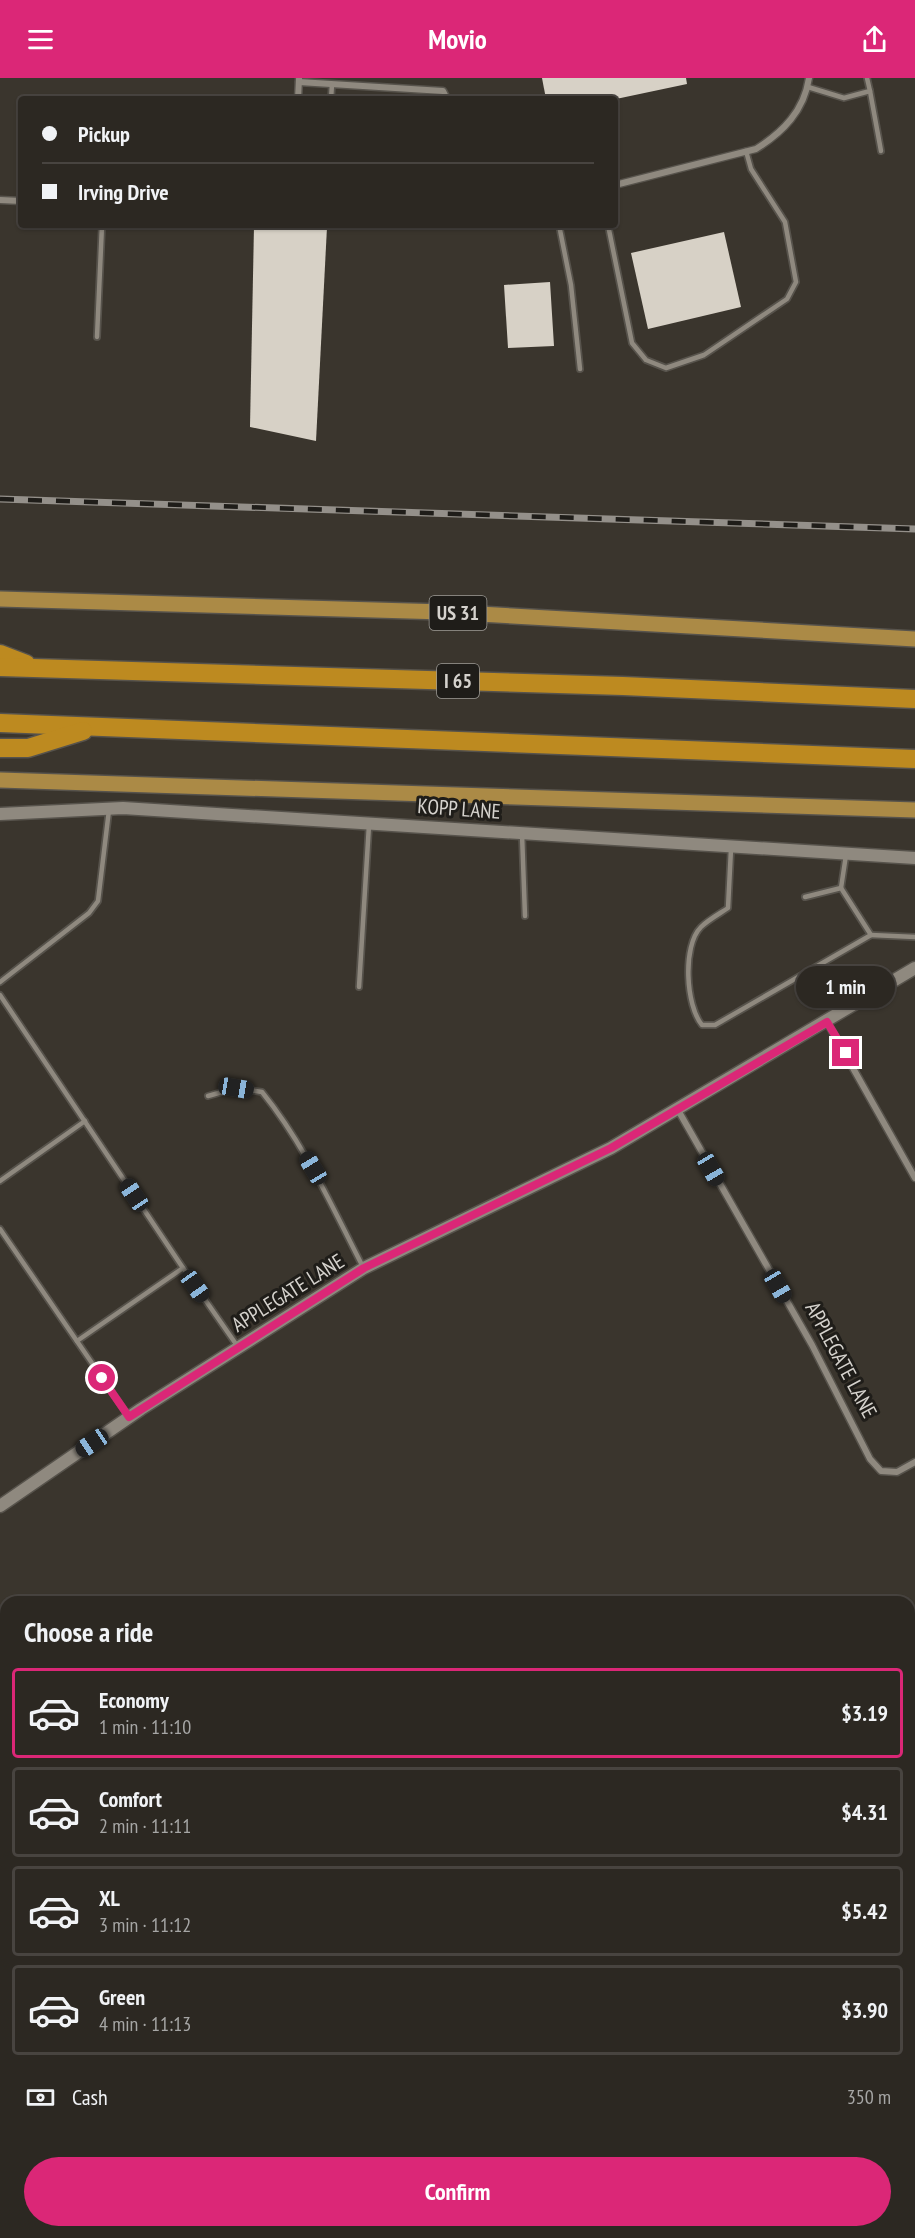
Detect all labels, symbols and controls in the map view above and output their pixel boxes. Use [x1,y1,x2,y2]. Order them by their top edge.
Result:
text: Movio [428,22,487,56]
icon: menu [24,23,57,56]
icon: share [858,23,891,56]
text: Pickup [78,120,130,148]
text: Irving Drive [78,178,169,206]
road number: US 31 [430,596,486,630]
road number: I 65 [437,664,479,698]
street label: KOPP LANE [417,792,502,825]
callout: 1 min [796,966,896,1008]
text: 1 min [825,974,866,1000]
route end [832,1039,859,1066]
car [217,1076,255,1100]
car [296,1148,330,1188]
car [694,1149,728,1189]
car [116,1175,152,1215]
street label: APPLEGATE LANE [226,1247,349,1338]
car [177,1266,213,1306]
car [761,1266,795,1306]
street label: APPLEGATE LANE [800,1297,883,1422]
route start [88,1364,115,1391]
car [72,1425,112,1461]
text: Choose a ride [24,1615,153,1649]
icon: car [27,1686,81,1740]
text: Economy [99,1686,169,1714]
text: $3.19 [841,1699,888,1727]
text: 1 min · 11:10 [99,1714,191,1740]
icon: car [27,1785,81,1839]
text: Comfort [99,1785,162,1813]
text: $4.31 [841,1798,888,1826]
text: 2 min · 11:11 [99,1813,191,1839]
icon: car [27,1884,81,1938]
text: XL [99,1884,120,1912]
text: $5.42 [841,1897,888,1925]
text: 3 min · 11:12 [99,1912,191,1938]
icon: car [27,1983,81,2037]
text: Green [99,1983,145,2011]
text: $3.90 [841,1996,888,2024]
text: 4 min · 11:13 [99,2011,191,2037]
icon: cash [24,2081,57,2114]
text: Cash [72,2083,108,2111]
text: 350 m [847,2084,891,2110]
button: Confirm [24,2157,891,2226]

